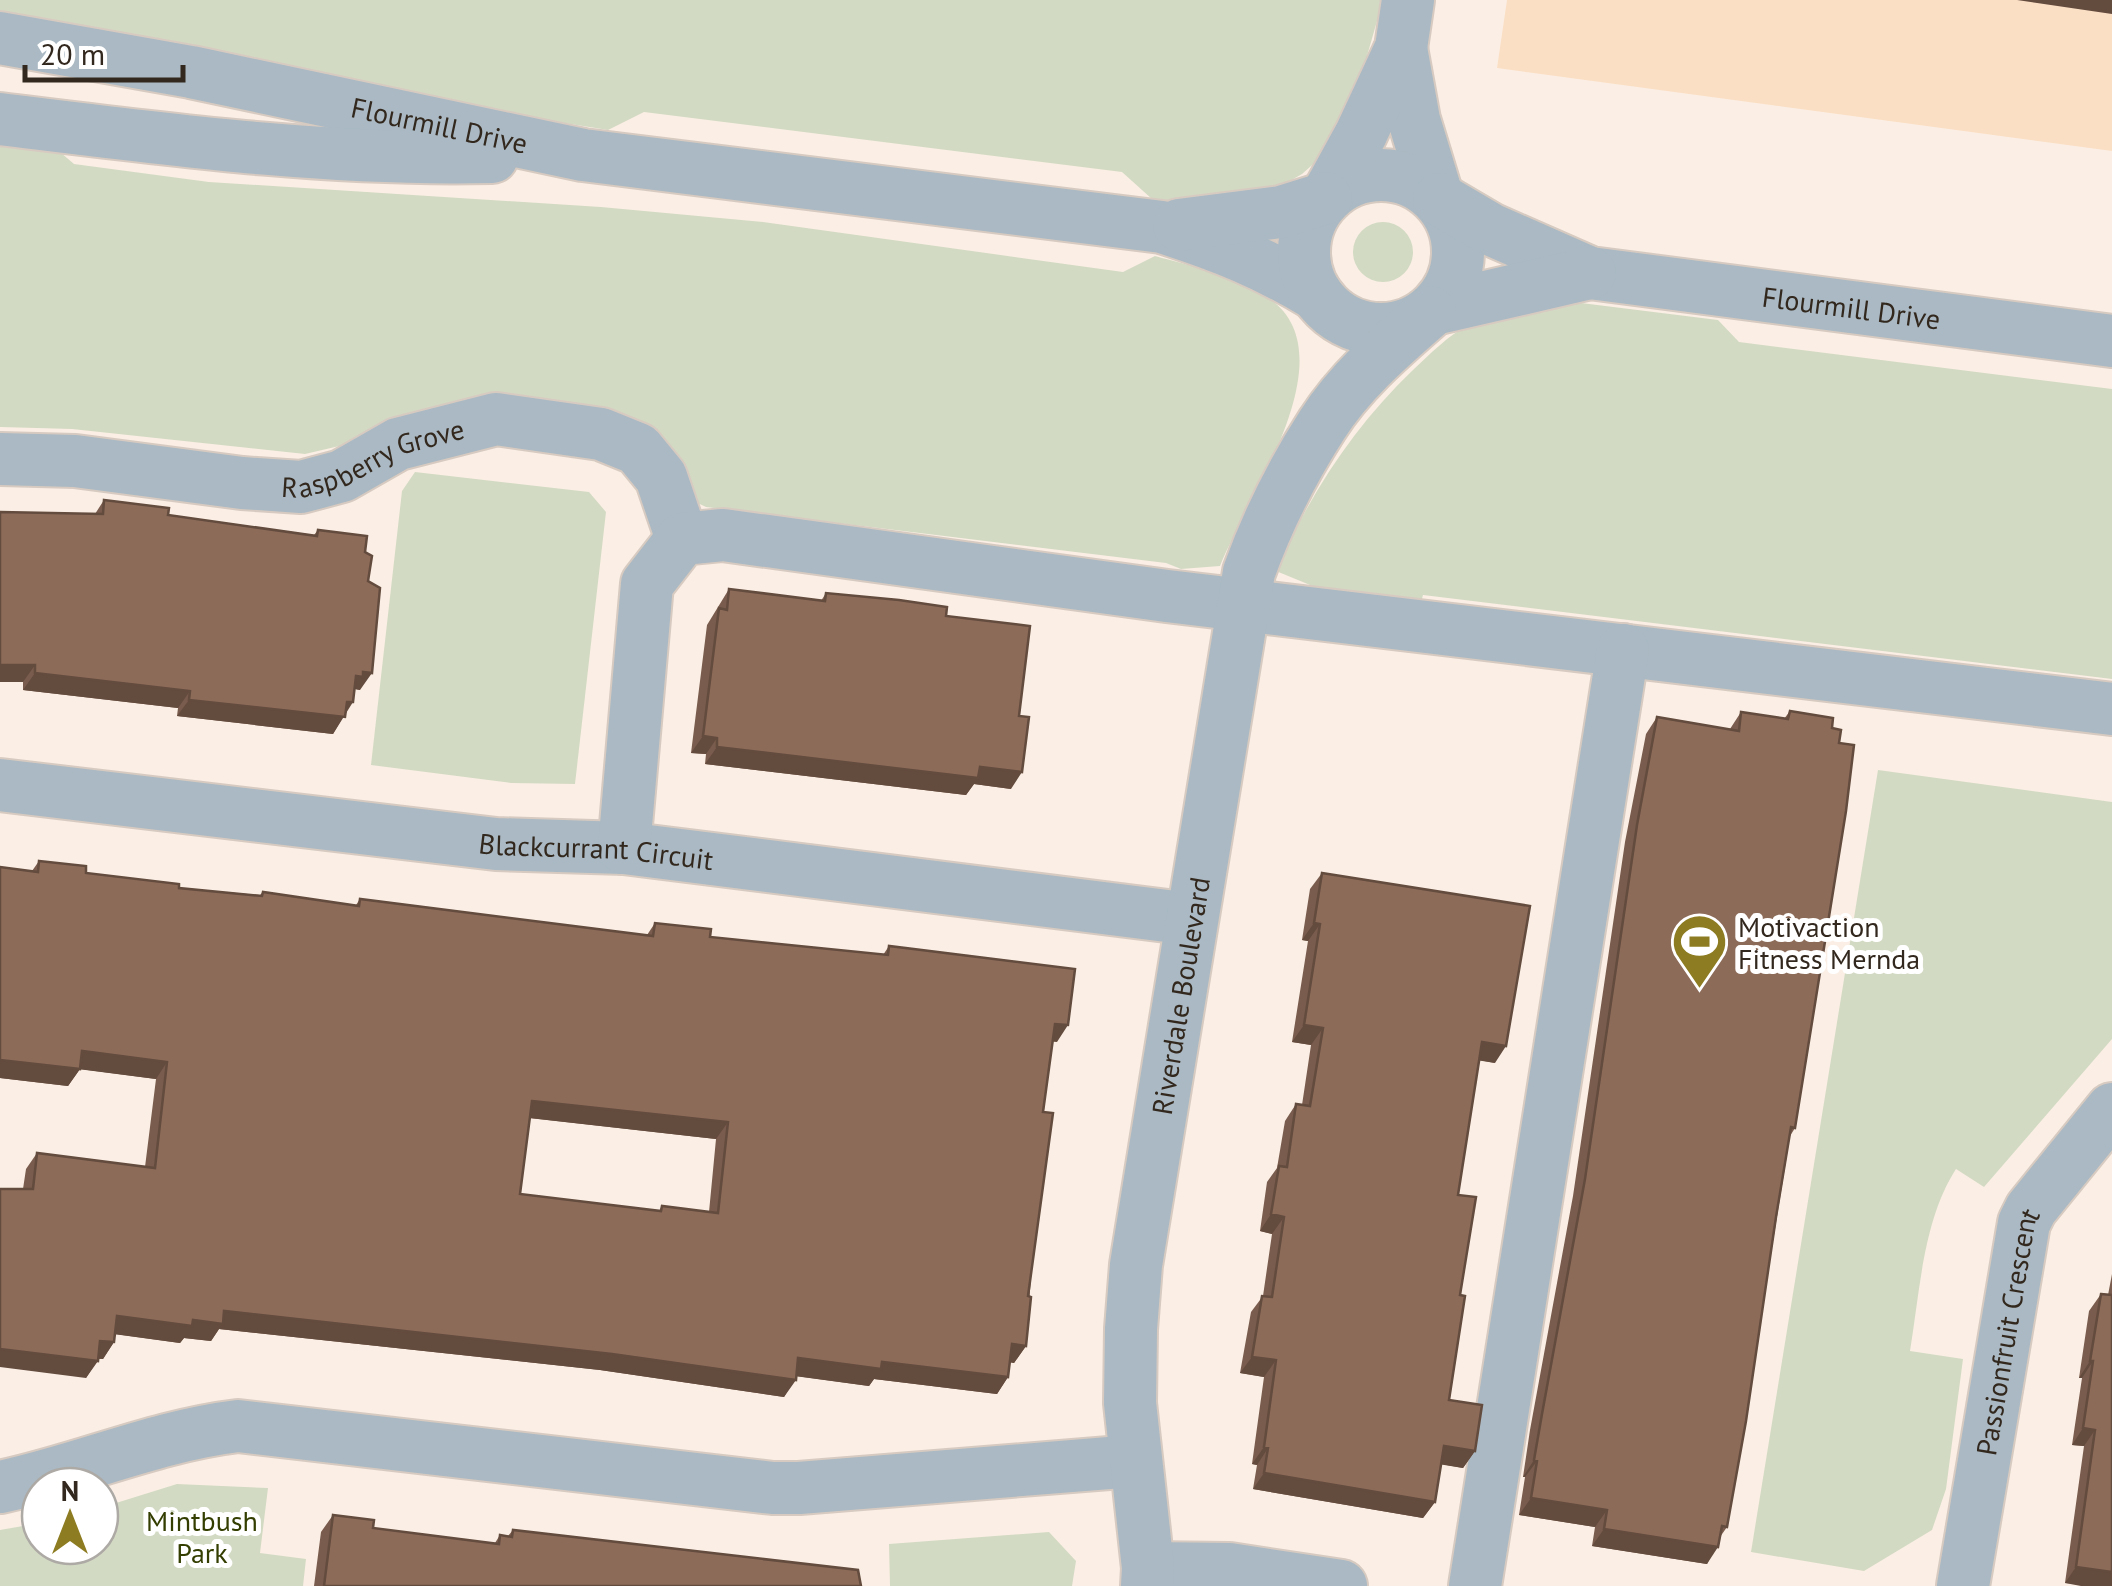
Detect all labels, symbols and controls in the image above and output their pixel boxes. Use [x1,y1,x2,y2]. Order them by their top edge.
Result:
scale bar [25,20,182,82]
text: 20 m [40,34,105,73]
street label: Flourmill Drive [348,88,531,161]
street label: Flourmill Drive [1760,277,1943,337]
street label: Raspberry Grove [280,409,468,506]
street label: Blackcurrant Circuit [477,824,716,878]
street label: Riverdale Boulevard [1142,874,1217,1117]
place label: Motivaction Fitness Mernda [1738,908,1920,977]
sports icon: Motivaction Fitness Mernda [1669,912,1729,991]
street label: Passionfruit Crescent [1967,1201,2047,1458]
north arrow [20,1466,120,1566]
text: N [61,1472,79,1509]
park label: Mintbush Park [146,1502,258,1571]

